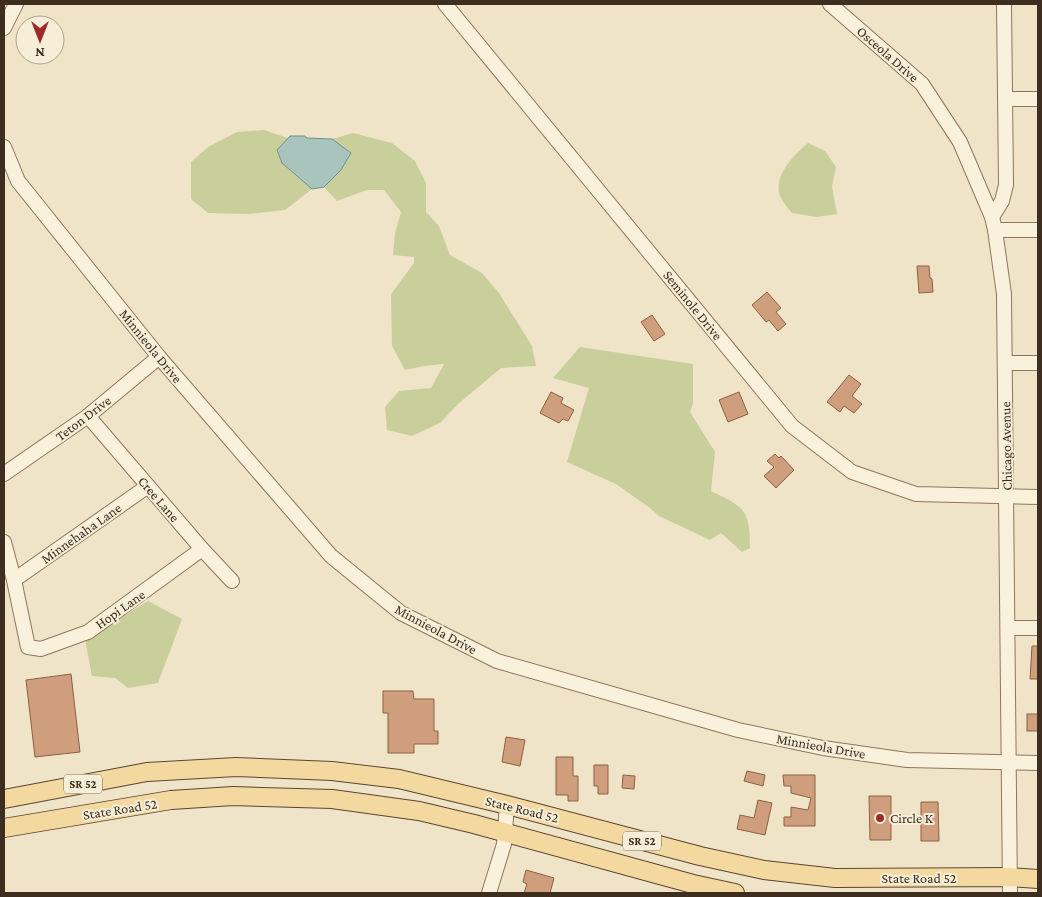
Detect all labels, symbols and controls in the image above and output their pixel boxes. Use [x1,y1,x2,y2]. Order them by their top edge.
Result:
north arrow [15,15,65,65]
street label: Osceola Drive [854,23,922,85]
text: N [35,45,45,61]
street label: Seminole Drive [660,267,726,343]
street label: Minnieola Drive [116,306,186,386]
street label: Teton Drive [52,392,114,444]
street label: Chicago Avenue [997,401,1015,491]
street label: Cree Lane [135,473,183,525]
street label: Minnehaha Lane [38,499,124,567]
street label: Hopi Lane [92,586,148,632]
street label: Minnieola Drive [392,601,480,657]
street label: Minnieola Drive [775,730,867,762]
road number: SR 52 [64,774,102,794]
street label: State Road 52 [484,792,561,826]
street label: State Road 52 [82,795,159,823]
place label: Circle K [890,810,934,826]
marker: Circle K [874,812,886,824]
road number: SR 52 [623,831,661,850]
street label: State Road 52 [882,870,957,886]

